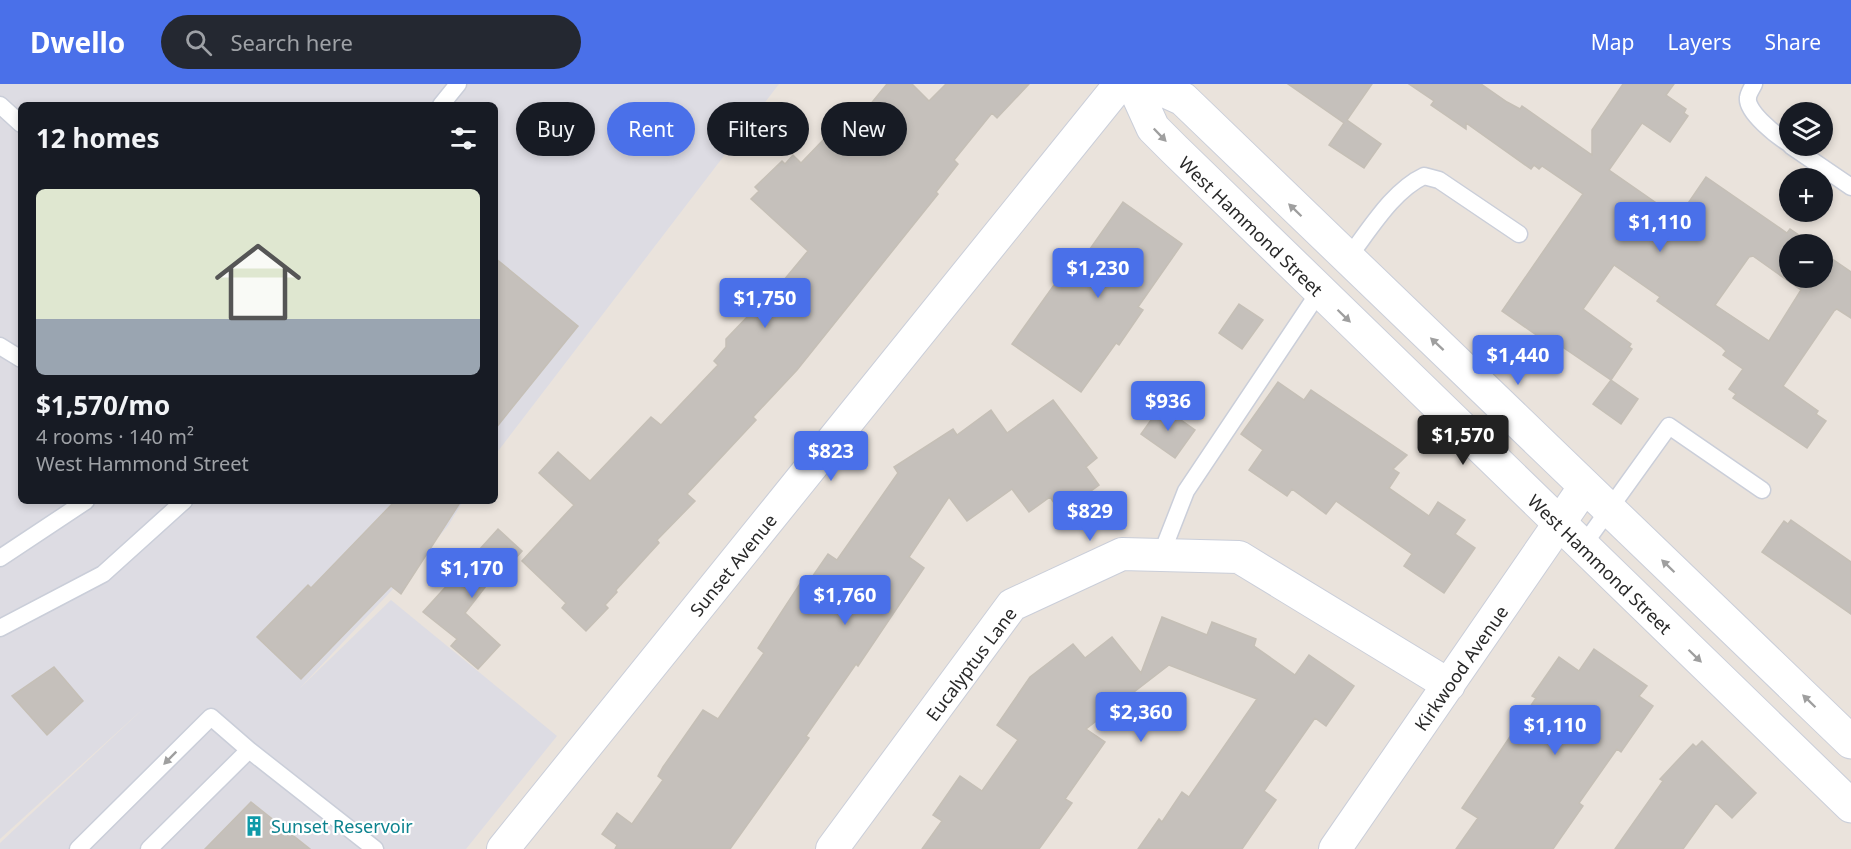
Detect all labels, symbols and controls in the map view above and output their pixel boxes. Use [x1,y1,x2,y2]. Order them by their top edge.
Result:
search box [161,15,581,69]
text: Dwello [30,23,125,61]
icon: search [182,26,215,59]
text: Search here [230,27,353,57]
text: Map [1591,28,1635,56]
text: Layers [1668,28,1732,56]
text: Share [1765,28,1821,56]
chip: Buy [516,102,595,156]
chip: Rent [607,102,695,156]
chip: Filters [707,102,809,156]
chip: New [821,102,907,156]
map controls [1779,102,1833,288]
button: layers [1779,102,1833,156]
text: 12 homes [36,120,160,156]
icon: filters [447,122,480,155]
one-way arrow [1153,128,1167,143]
street label: West Hammond Street [1174,151,1329,301]
button: + [1779,168,1833,222]
pin: $1,110 [1611,202,1709,253]
one-way arrow [1288,203,1302,217]
text: $1,110 [1629,208,1691,235]
icon: home [204,228,312,336]
button: − [1779,234,1833,288]
pin: $1,230 [1049,248,1147,299]
text: $1,230 [1067,254,1129,281]
pin: $1,750 [716,278,814,329]
text: $1,750 [734,284,796,311]
one-way arrow [1336,309,1351,323]
pin: $1,440 [1469,335,1567,386]
one-way arrow [1430,337,1444,351]
text: $1,440 [1487,341,1549,368]
pin: $936 [1132,381,1204,432]
text: $1,570/mo [36,387,170,423]
text: $936 [1145,387,1191,414]
pin: $1,570 [1414,415,1512,466]
text: $1,570 [1432,421,1494,448]
text: 4 rooms · 140 m² [36,423,194,450]
pin: $823 [795,431,867,482]
text: $823 [808,437,854,464]
text: West Hammond Street [36,450,249,477]
street label: West Hammond Street [1523,489,1678,639]
pin: $829 [1054,491,1126,542]
text: $829 [1067,497,1113,524]
street label: Sunset Avenue [684,509,782,621]
pin: $1,170 [423,548,521,599]
text: $1,170 [441,554,503,581]
one-way arrow [1661,559,1676,573]
pin: $1,760 [796,575,894,626]
text: $1,760 [814,581,876,608]
street label: Kirkwood Avenue [1409,601,1513,735]
street label: Eucalyptus Lane [920,602,1022,726]
one-way arrow [1688,649,1703,663]
pin: $2,360 [1092,692,1190,743]
one-way arrow [1802,695,1816,709]
text: $2,360 [1110,698,1172,725]
pin: $1,110 [1506,705,1604,756]
text: $1,110 [1524,711,1586,738]
one-way arrow [163,751,177,765]
building icon: Sunset Reservoir [242,814,266,838]
place label: Sunset Reservoir [271,814,413,838]

